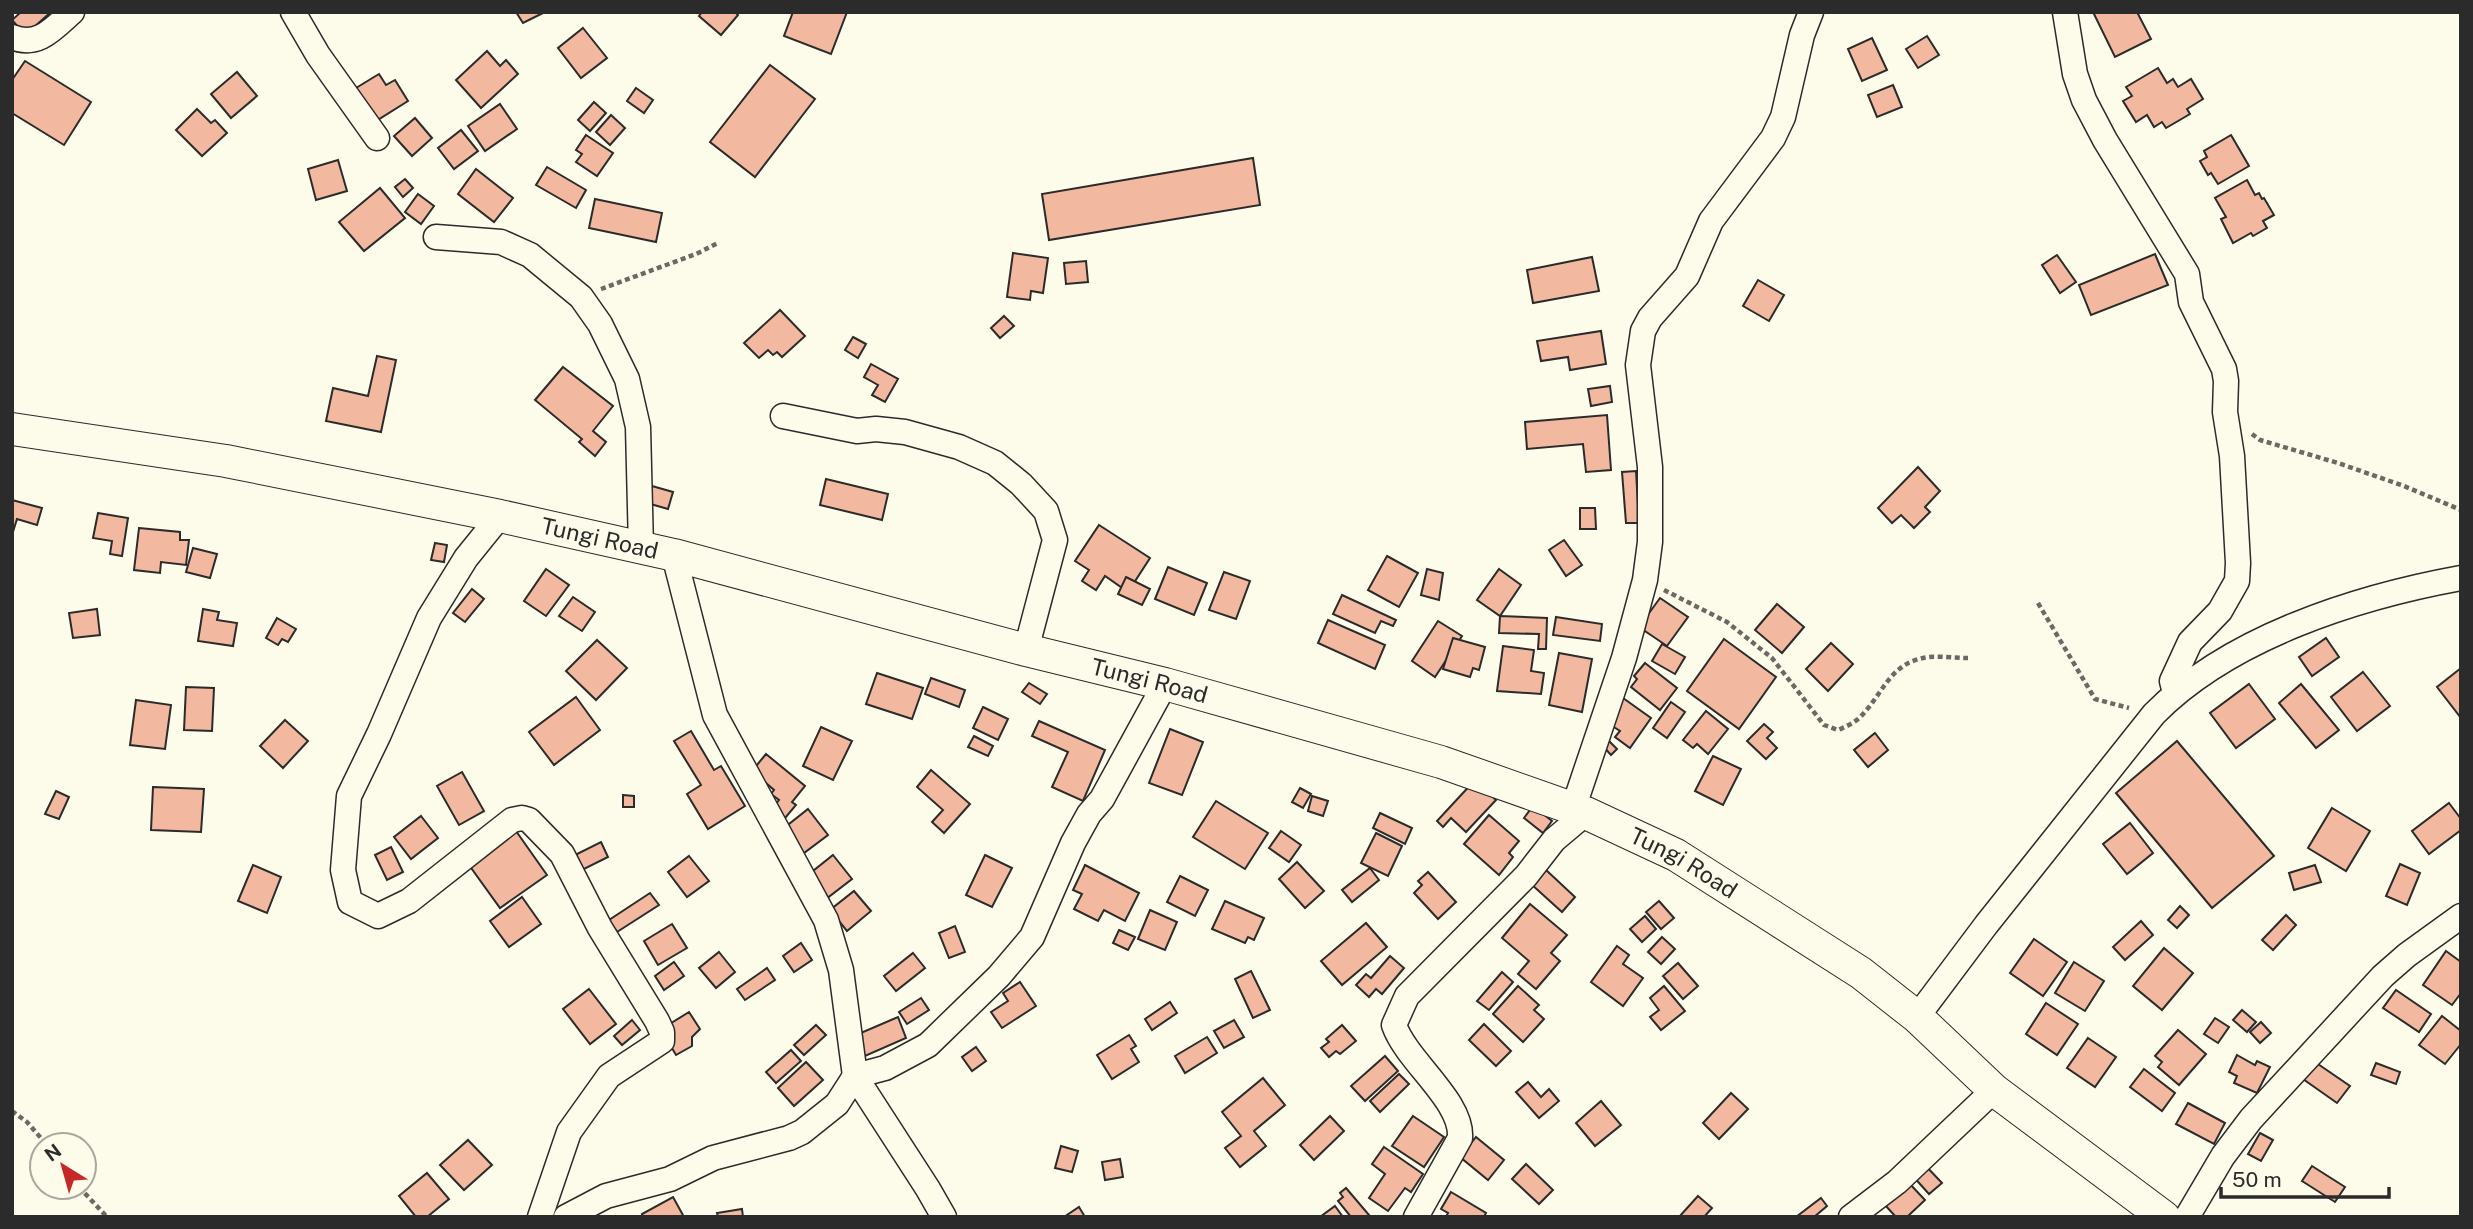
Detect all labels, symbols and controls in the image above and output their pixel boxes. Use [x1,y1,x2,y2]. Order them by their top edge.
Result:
street label: Tungi Road [539,512,661,564]
street label: Tungi Road [1089,652,1211,708]
street label: Tungi Road [1626,821,1743,904]
north arrow [28,1131,98,1201]
text: N [40,1139,65,1166]
scale bar [2221,1156,2389,1200]
text: 50 m [2232,1167,2282,1192]

